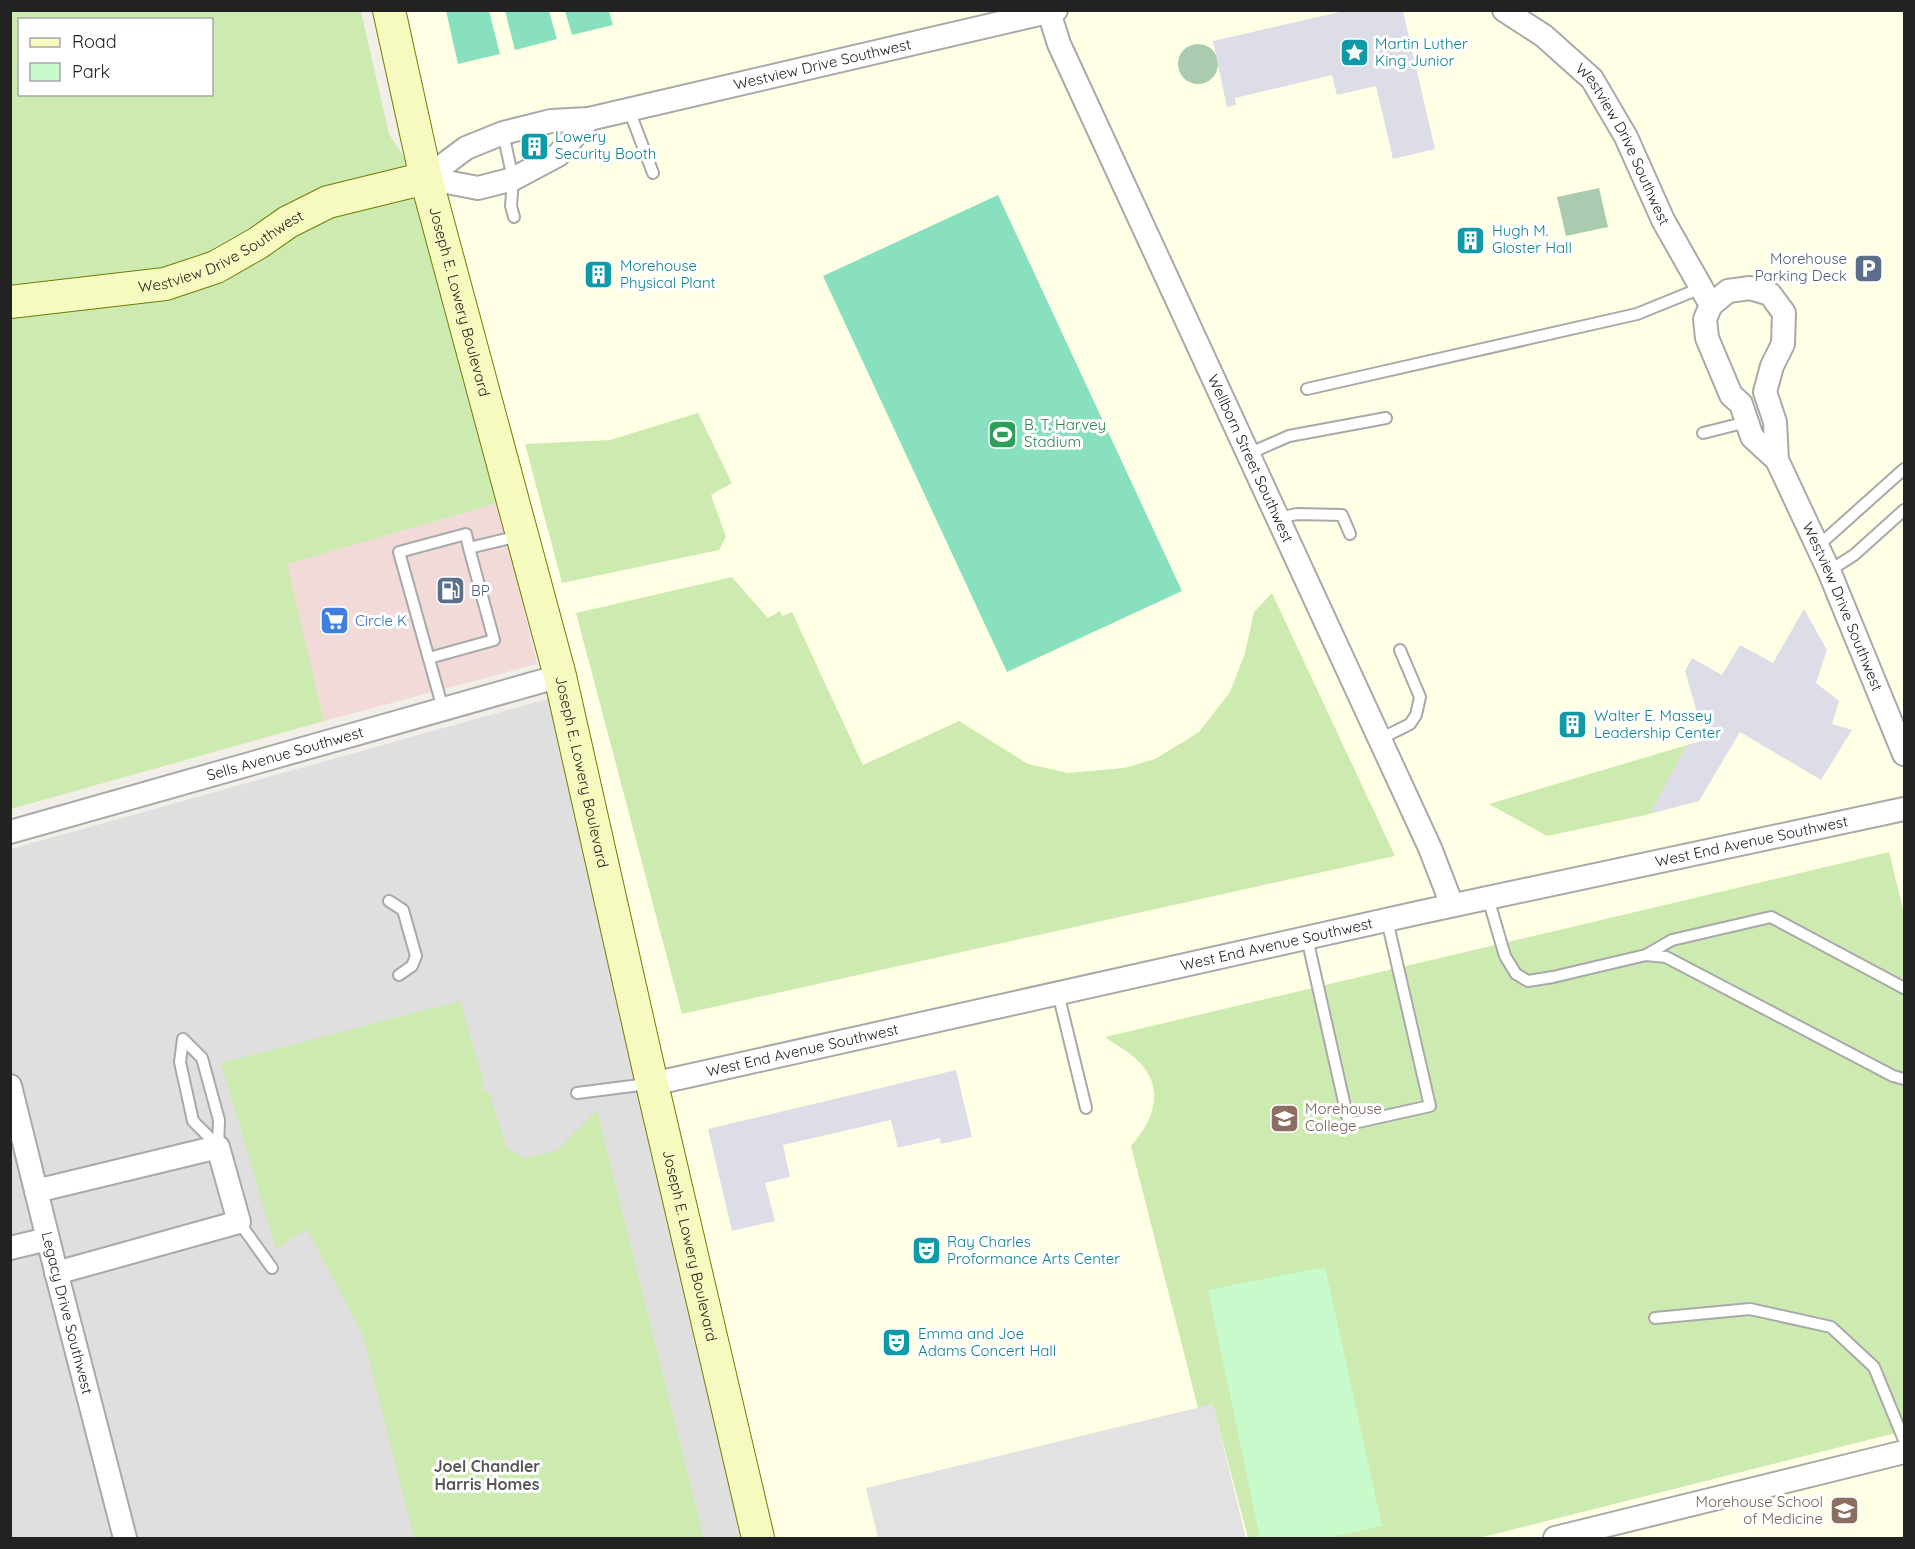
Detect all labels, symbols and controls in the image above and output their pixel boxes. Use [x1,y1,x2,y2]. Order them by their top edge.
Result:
legend [18,18,213,96]
text: Road [72,30,117,53]
street label: Westview Drive Southwest [731,34,913,94]
place label: Martin Luther King Junior [1375,34,1468,70]
place icon: Martin Luther King Junior [1338,37,1370,69]
street label: Westview Drive Southwest [1572,59,1674,228]
text: Park [72,60,110,83]
place label: Lowery Security Booth [555,127,656,163]
building icon: Lowery Security Booth [518,130,550,162]
street label: Joseph E. Lowery Boulevard [425,204,494,399]
street label: Westview Drive Southwest [137,206,306,296]
place label: Hugh M. Gloster Hall [1492,221,1572,257]
building icon: Hugh M. Gloster Hall [1455,224,1487,256]
place label: Morehouse Parking Deck [1755,249,1847,285]
parking icon: Morehouse Parking Deck [1852,252,1884,284]
place label: Morehouse Physical Plant [620,256,716,292]
building icon: Morehouse Physical Plant [583,259,615,291]
street label: Wellborn Street Southwest [1204,371,1298,545]
place label: B. T. Harvey Stadium [1024,415,1106,451]
sports icon: B. T. Harvey Stadium [987,418,1019,450]
street label: Westview Drive Southwest [1798,519,1887,694]
fuel station icon: BP [434,575,466,607]
place label: BP [471,581,490,600]
supermarket icon: Circle K [318,605,350,637]
place label: Circle K [355,611,407,630]
street label: Joseph E. Lowery Boulevard [551,674,613,870]
place label: Walter E. Massey Leadership Center [1594,706,1721,742]
building icon: Walter E. Massey Leadership Center [1557,709,1589,741]
street label: Sells Avenue Southwest [204,722,366,785]
street label: West End Avenue Southwest [1653,811,1850,871]
street label: West End Avenue Southwest [1179,913,1374,975]
street label: West End Avenue Southwest [704,1019,900,1081]
place label: Morehouse College [1305,1099,1382,1135]
school or university icon: Morehouse College [1268,1102,1300,1134]
street label: Joseph E. Lowery Boulevard [659,1148,722,1343]
street label: Legacy Drive Southwest [38,1230,97,1396]
place label: Ray Charles Proformance Arts Center [947,1232,1120,1268]
theatre icon: Ray Charles Proformance Arts Center [910,1235,942,1267]
place label: Emma and Joe Adams Concert Hall [918,1324,1056,1360]
theatre icon: Emma and Joe Adams Concert Hall [881,1327,913,1359]
district label: Joel Chandler Harris Homes [434,1456,540,1494]
place label: Morehouse School of Medicine [1696,1492,1823,1528]
school or university icon: Morehouse School of Medicine [1828,1495,1860,1527]

